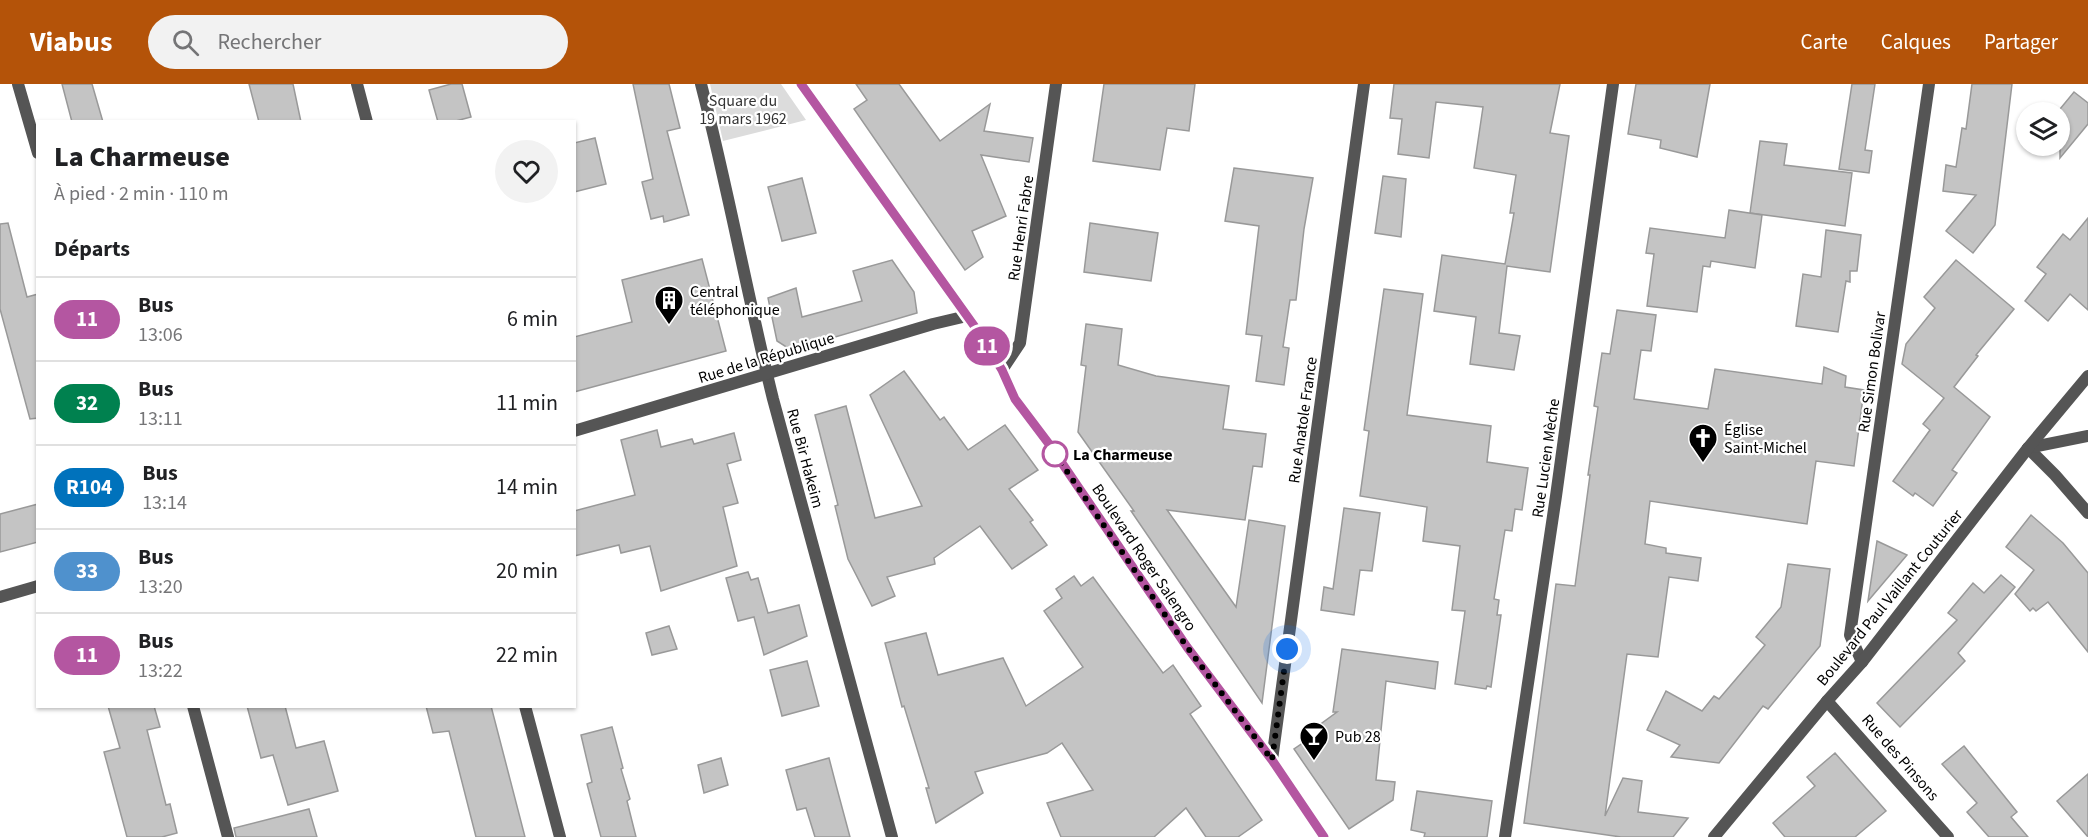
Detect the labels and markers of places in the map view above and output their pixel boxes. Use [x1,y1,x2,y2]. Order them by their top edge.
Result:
place label: Central téléphonique [690,281,780,321]
building icon: Central téléphonique [653,284,685,326]
place label: Église Saint-Michel [1724,419,1807,459]
church icon: Église Saint-Michel [1687,422,1719,464]
marker: La Charmeuse [1042,441,1068,467]
place label: La Charmeuse [1073,444,1173,466]
bar icon: Pub 28 [1298,720,1330,762]
place label: Pub 28 [1335,726,1381,748]

